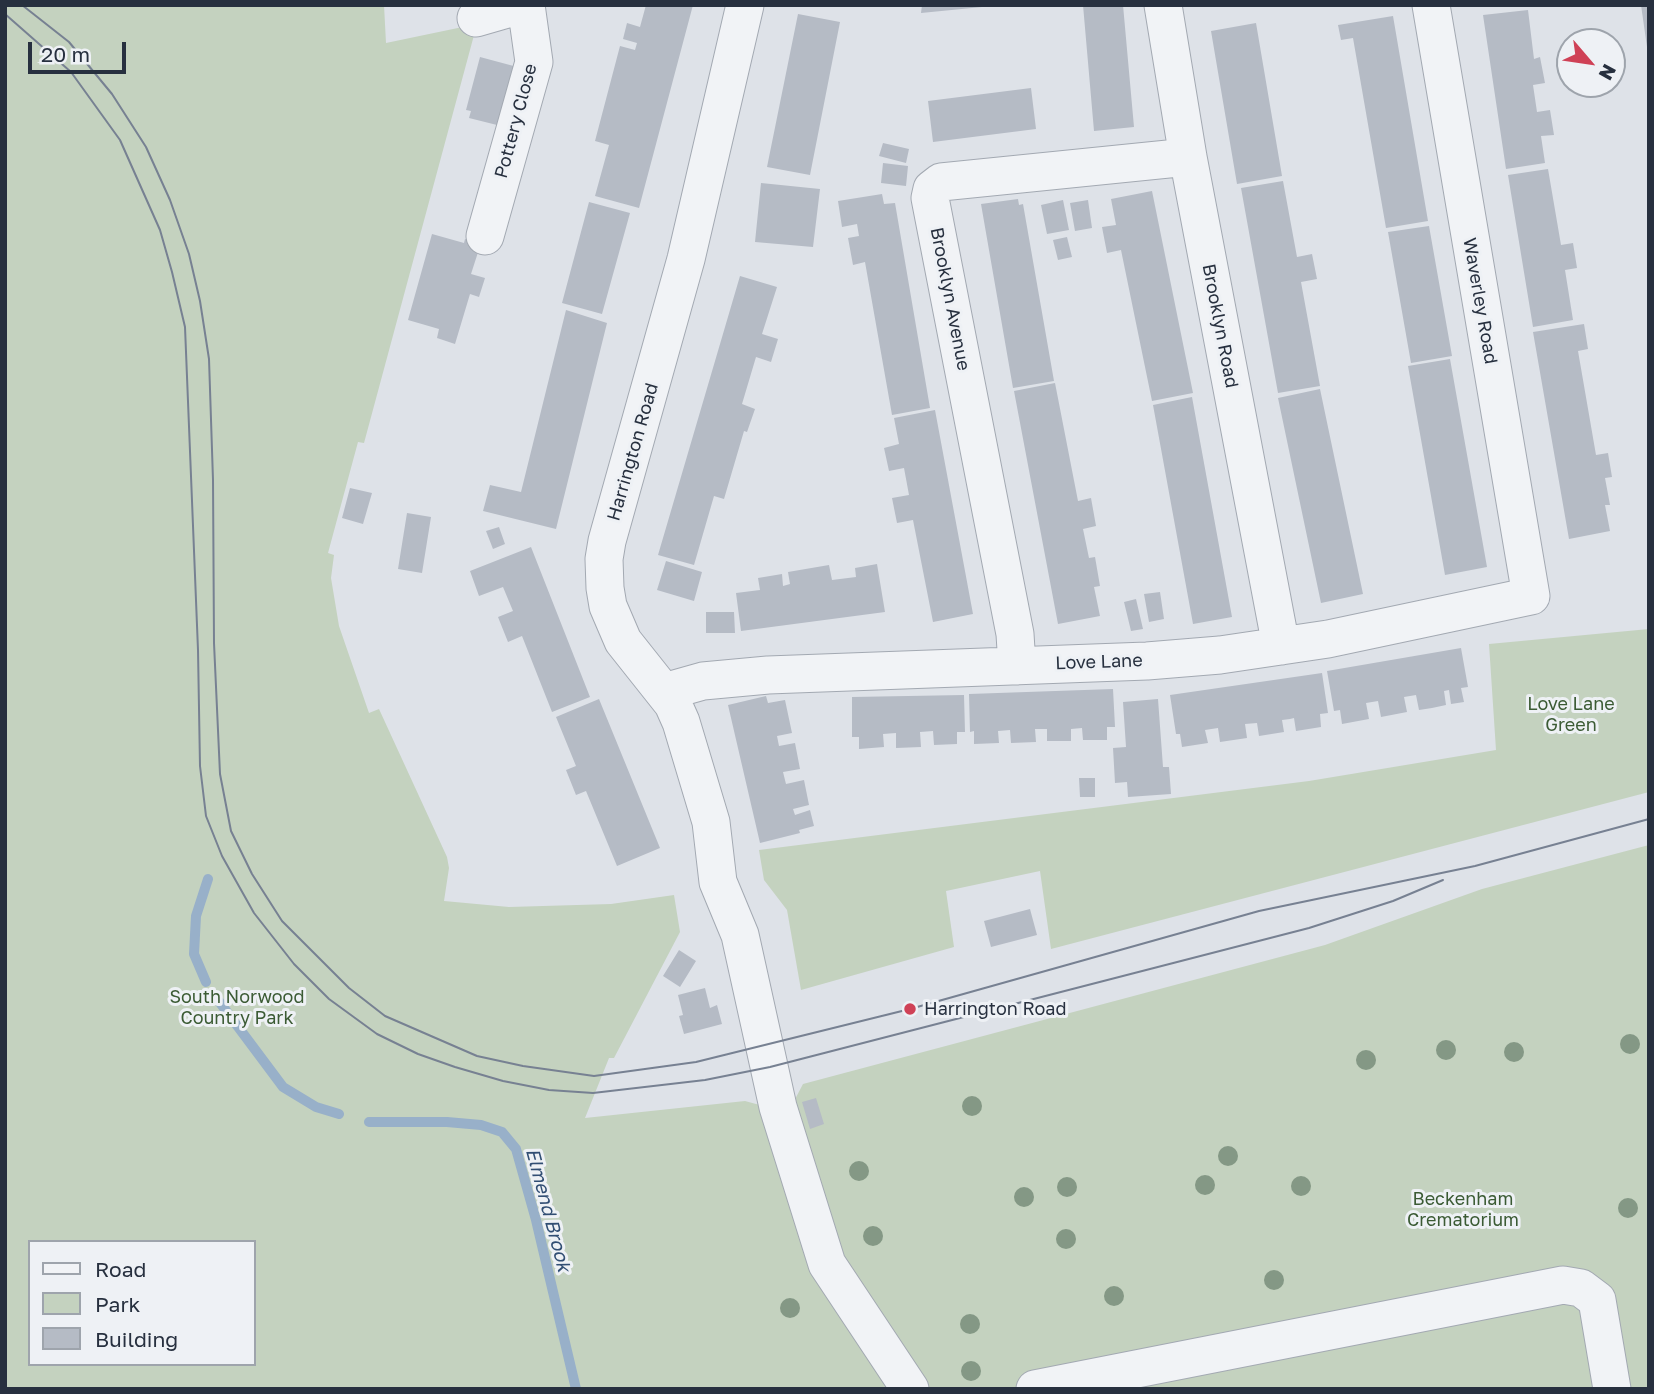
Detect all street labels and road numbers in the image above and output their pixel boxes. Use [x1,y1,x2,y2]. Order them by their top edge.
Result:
street label: Pottery Close [490,61,542,181]
street label: Brooklyn Avenue [926,226,974,372]
street label: Waverley Road [1458,236,1502,366]
street label: Brooklyn Road [1197,262,1243,390]
street label: Harrington Road [603,381,663,523]
street label: Love Lane [1055,650,1143,674]

